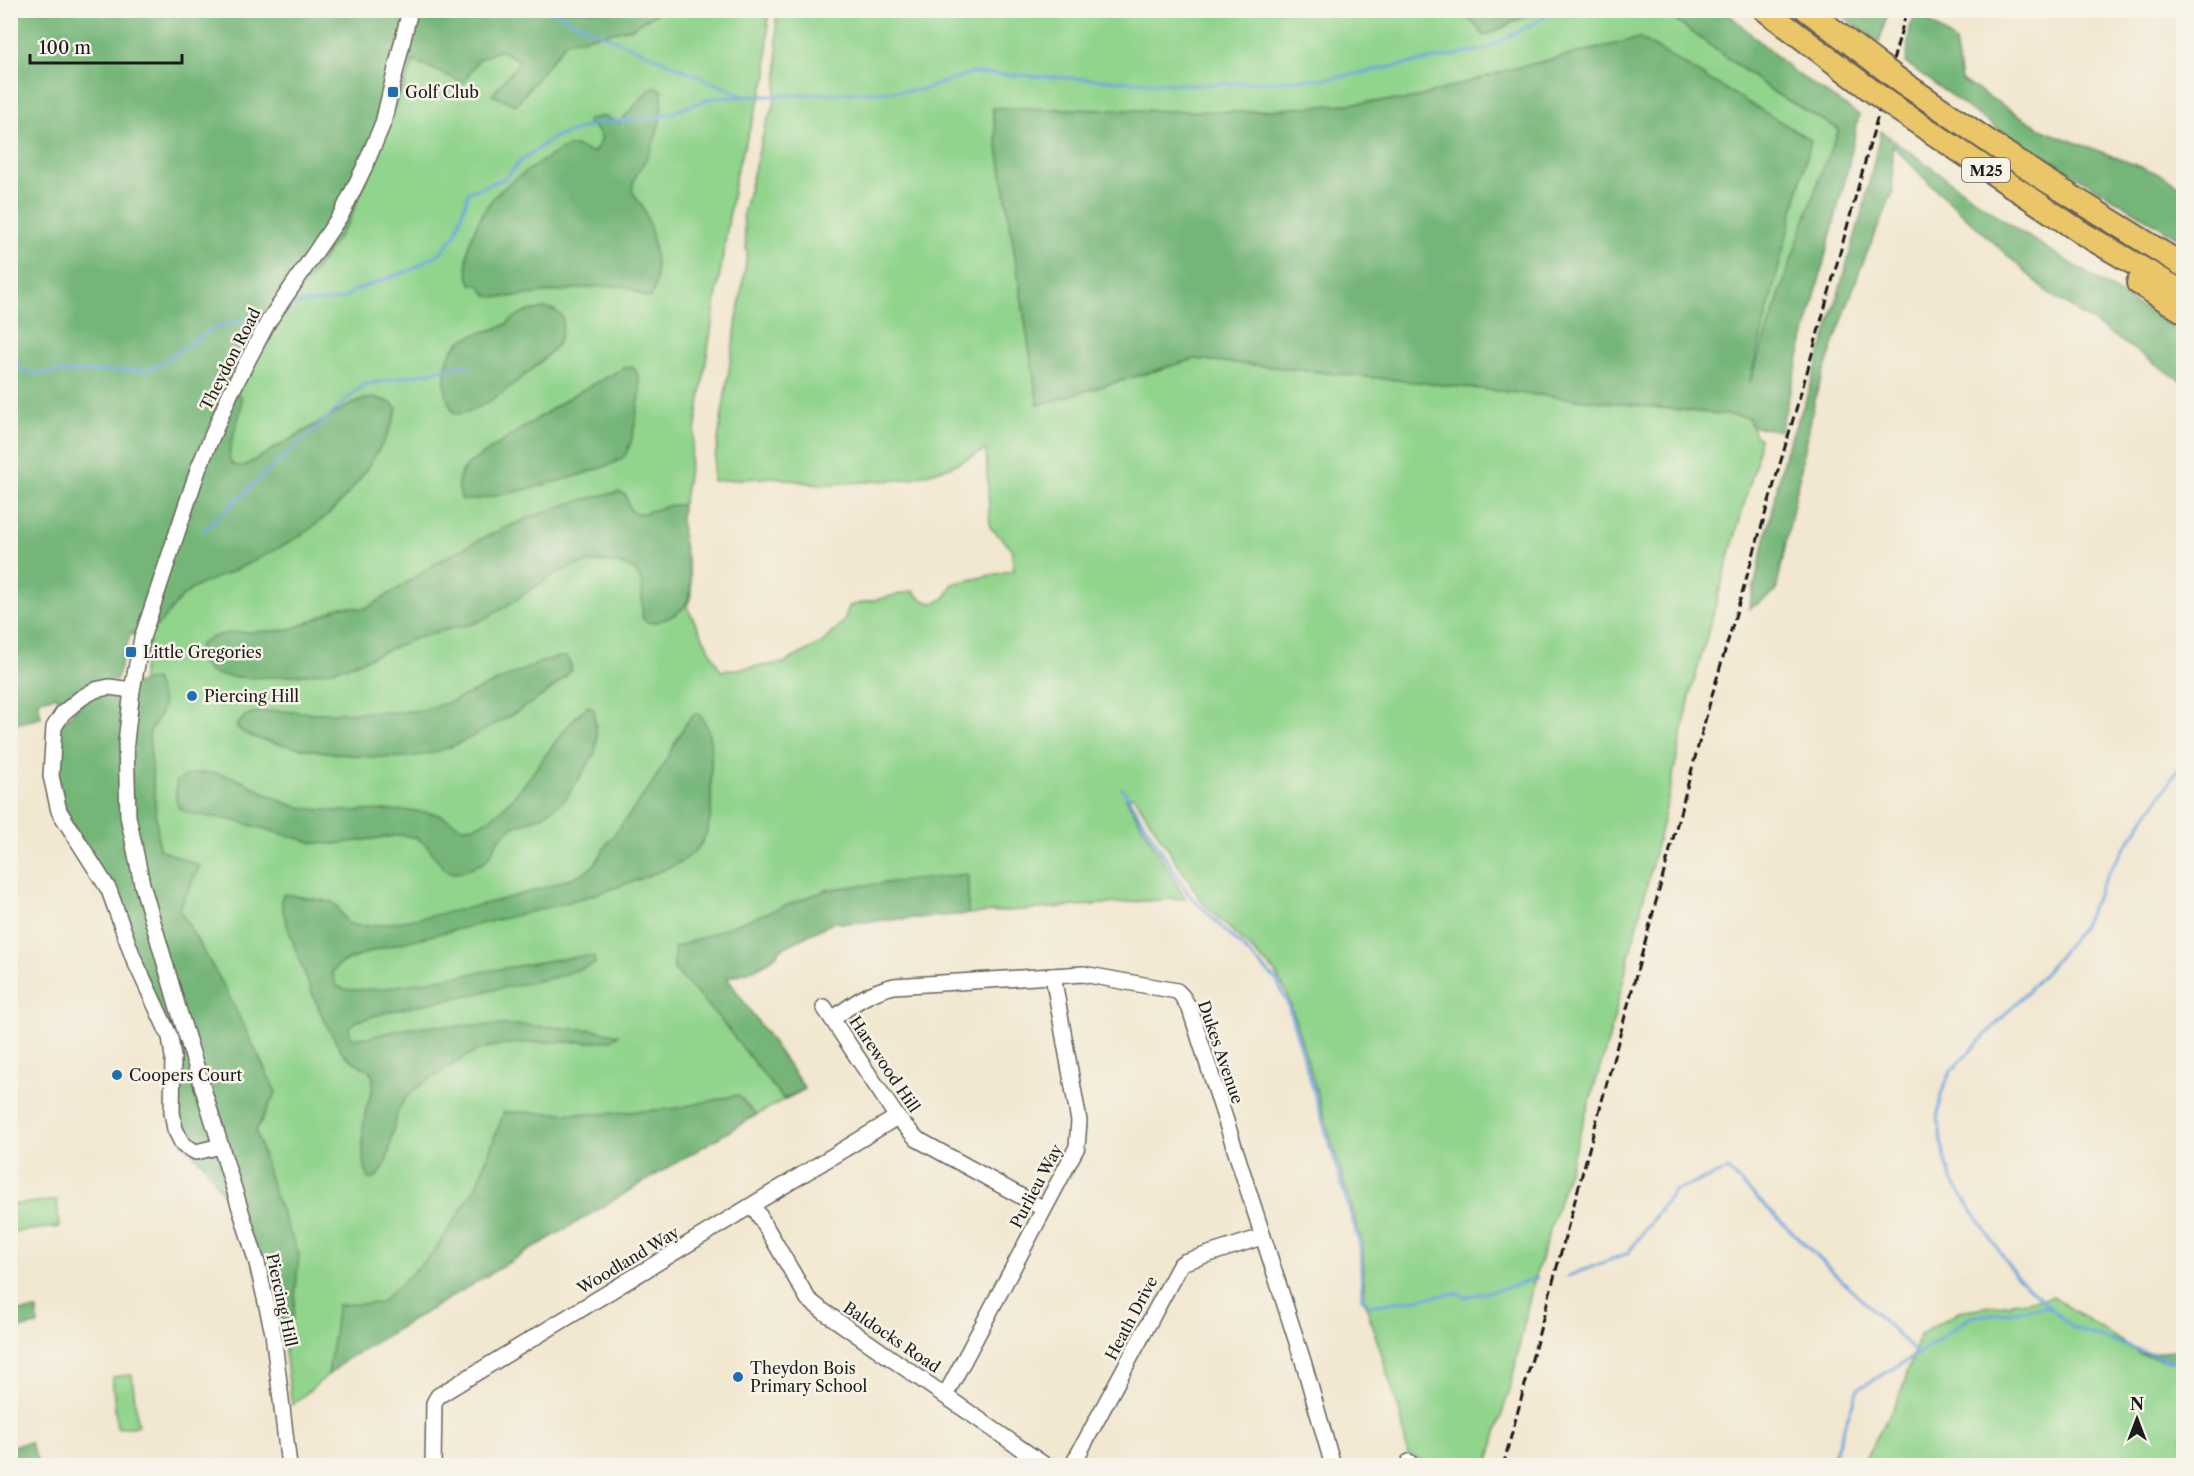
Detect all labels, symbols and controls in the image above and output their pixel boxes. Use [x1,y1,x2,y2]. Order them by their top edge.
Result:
scale bar [30,27,182,65]
text: 100 m [39,37,91,59]
place label: Golf Club [405,82,479,102]
marker: Golf Club [386,85,400,99]
road number: M25 [1962,158,2010,182]
street label: Theydon Road [196,304,265,414]
place label: Little Gregories [143,642,262,662]
marker: Little Gregories [124,645,138,659]
place label: Piercing Hill [204,686,299,706]
marker: Piercing Hill [185,689,199,703]
street label: Dukes Avenue [1194,998,1248,1106]
street label: Harewood Hill [845,1012,925,1116]
place label: Coopers Court [129,1065,242,1085]
marker: Coopers Court [110,1068,124,1082]
street label: Purlieu Way [1006,1140,1067,1231]
street label: Woodland Way [573,1221,683,1299]
street label: Piercing Hill [262,1251,302,1349]
street label: Heath Drive [1101,1273,1162,1363]
street label: Baldocks Road [840,1297,944,1377]
place label: Theydon Bois Primary School [750,1358,868,1396]
marker: Theydon Bois Primary School [731,1370,745,1384]
north arrow [2107,1389,2167,1449]
text: N [2130,1394,2144,1414]

